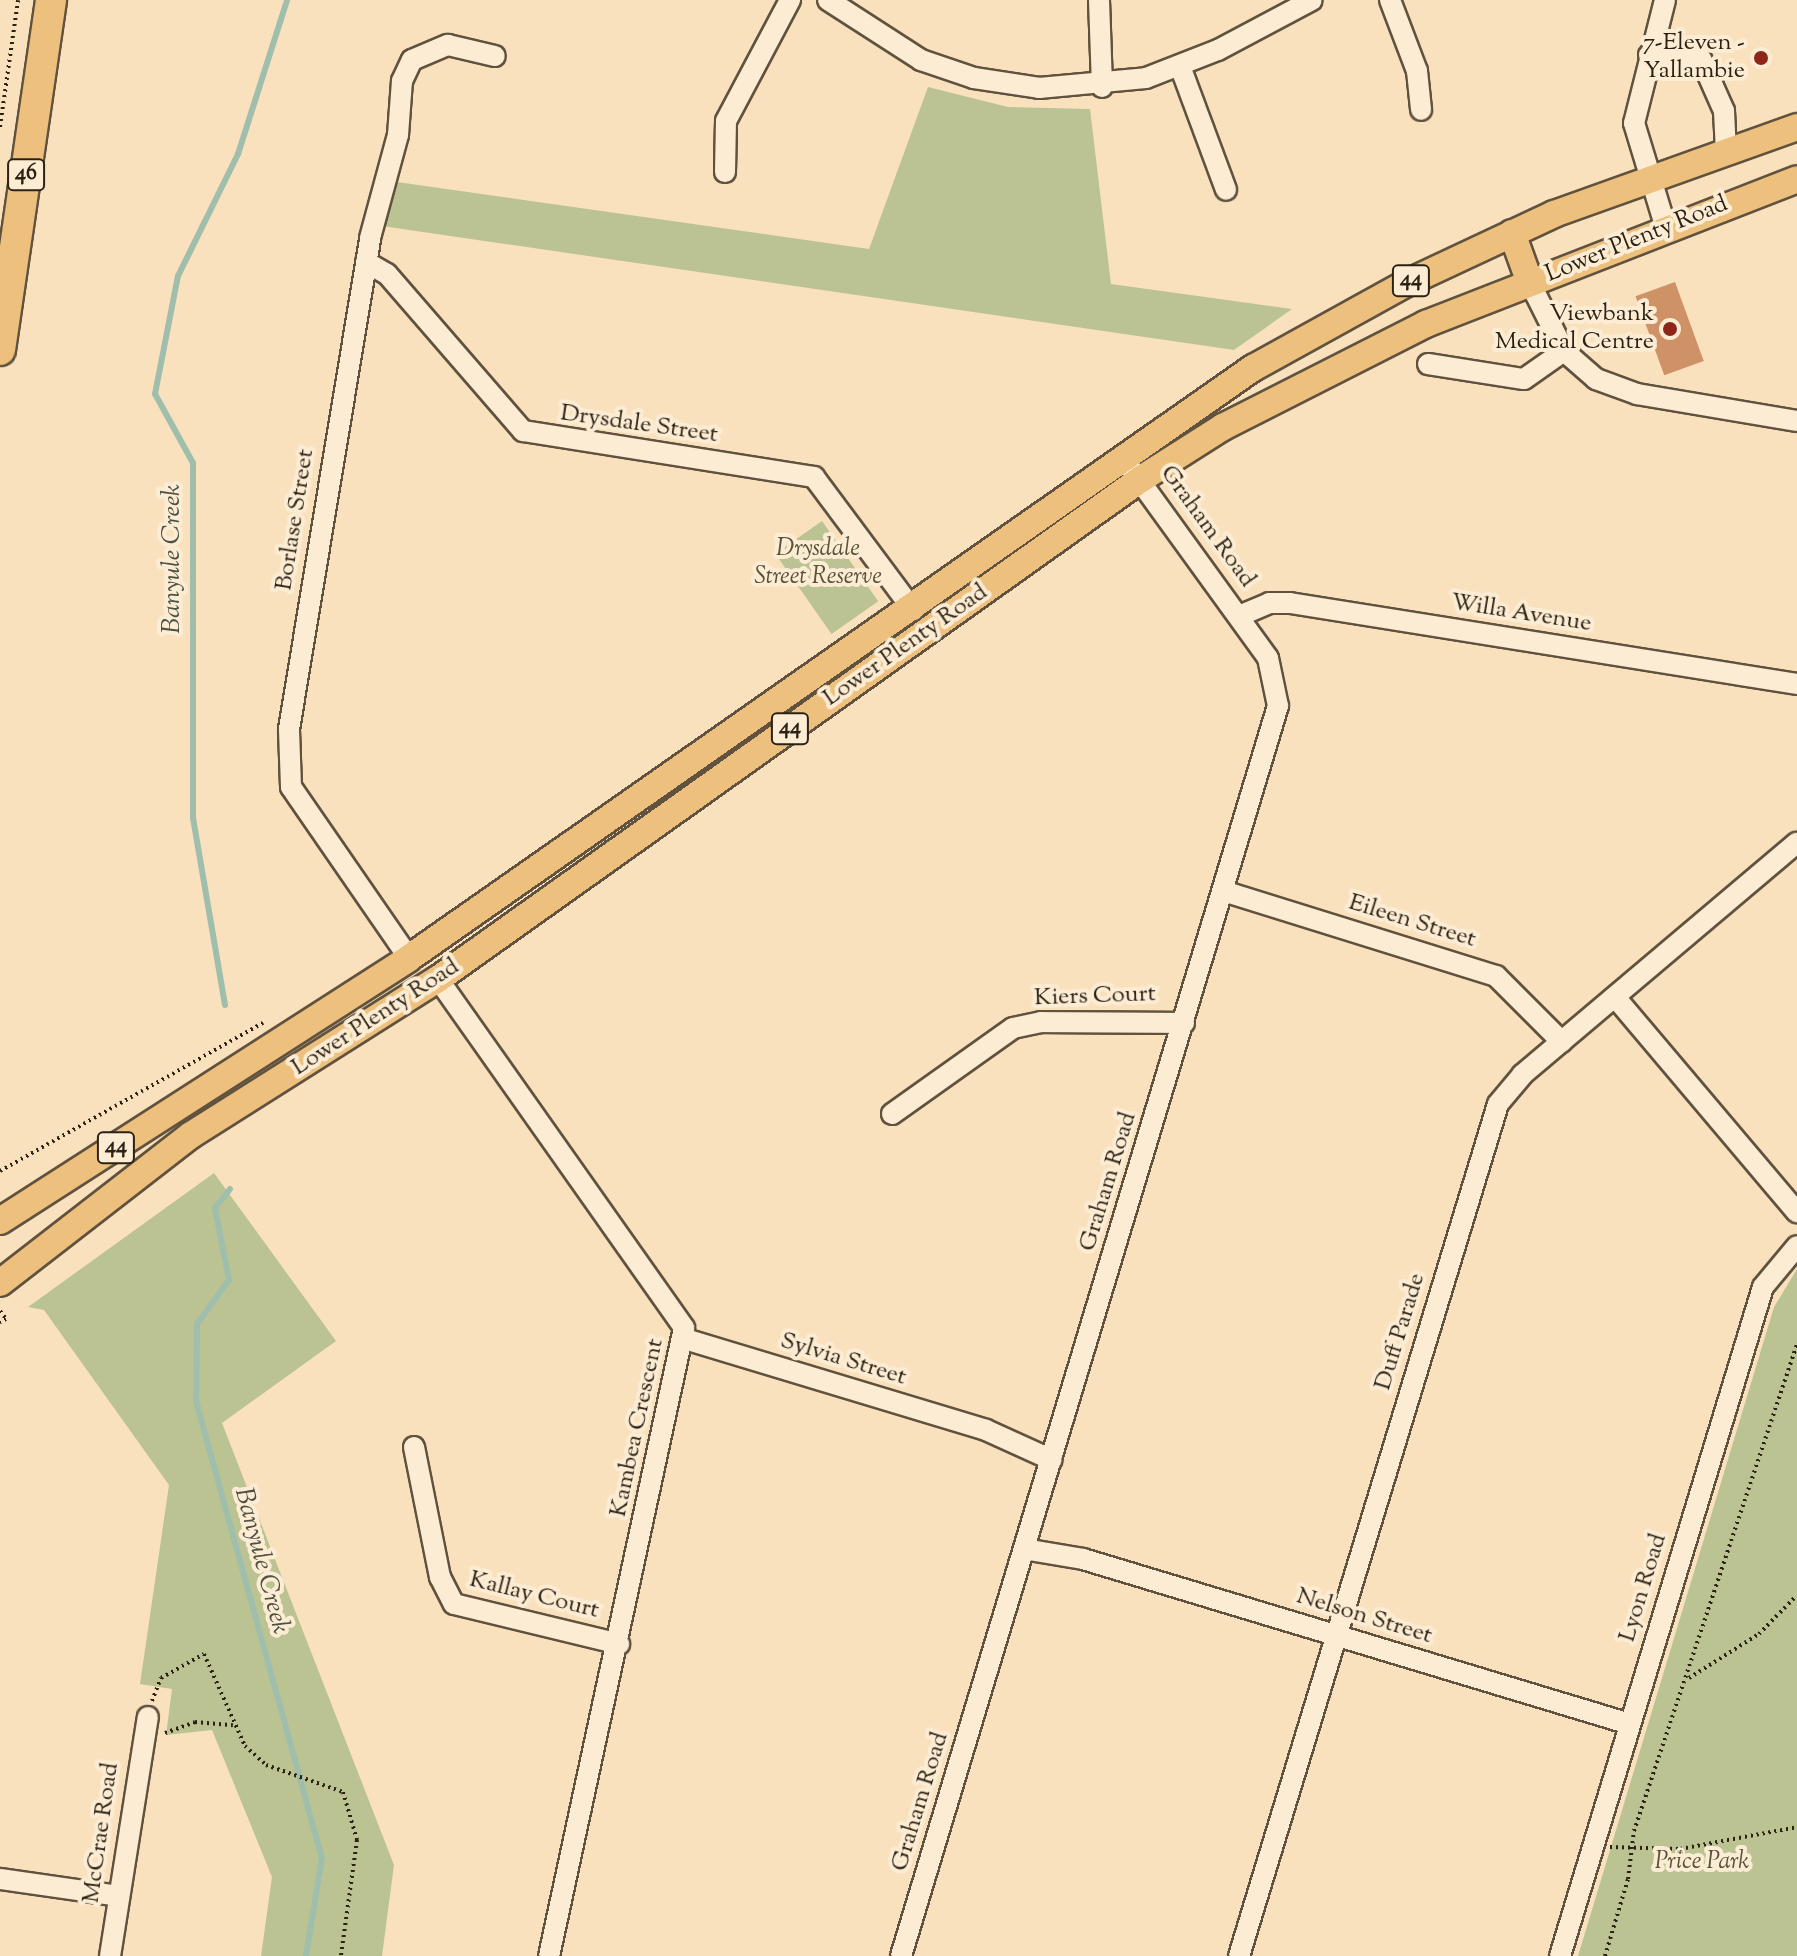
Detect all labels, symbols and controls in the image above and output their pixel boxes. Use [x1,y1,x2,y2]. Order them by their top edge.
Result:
place label: 7-Eleven - Yallambie [1643,30,1745,86]
marker: 7-Eleven - Yallambie [1752,49,1770,67]
road number: 46 [6,157,46,193]
street label: Lower Plenty Road [1542,190,1732,290]
road number: 44 [1391,263,1431,299]
place label: Viewbank Medical Centre [1495,301,1654,357]
marker: Viewbank Medical Centre [1661,320,1679,338]
street label: Drysdale Street [558,400,720,450]
street label: Borlase Street [271,447,321,593]
street label: Graham Road [1153,460,1261,594]
water label: Banyule Creek [157,484,189,634]
park label: Drysdale Street Reserve [754,536,882,592]
street label: Lower Plenty Road [818,579,994,713]
street label: Willa Avenue [1449,589,1593,639]
road number: 44 [770,711,810,747]
street label: Eileen Street [1345,889,1479,955]
street label: Lower Plenty Road [287,953,465,1083]
street label: Kiers Court [1034,980,1156,1014]
street label: Graham Road [1074,1109,1144,1255]
road number: 44 [96,1130,136,1166]
street label: Duff Parade [1370,1270,1432,1394]
street label: Sylvia Street [777,1327,909,1393]
street label: Kambea Crescent [605,1336,671,1520]
water label: Banyule Creek [227,1485,295,1637]
street label: Lyon Road [1614,1530,1674,1646]
street label: Kallay Court [466,1566,602,1626]
street label: Nelson Street [1293,1583,1435,1651]
street label: Graham Road [886,1729,956,1875]
street label: McCrae Road [78,1761,126,1905]
park label: Price Park [1655,1849,1749,1877]

